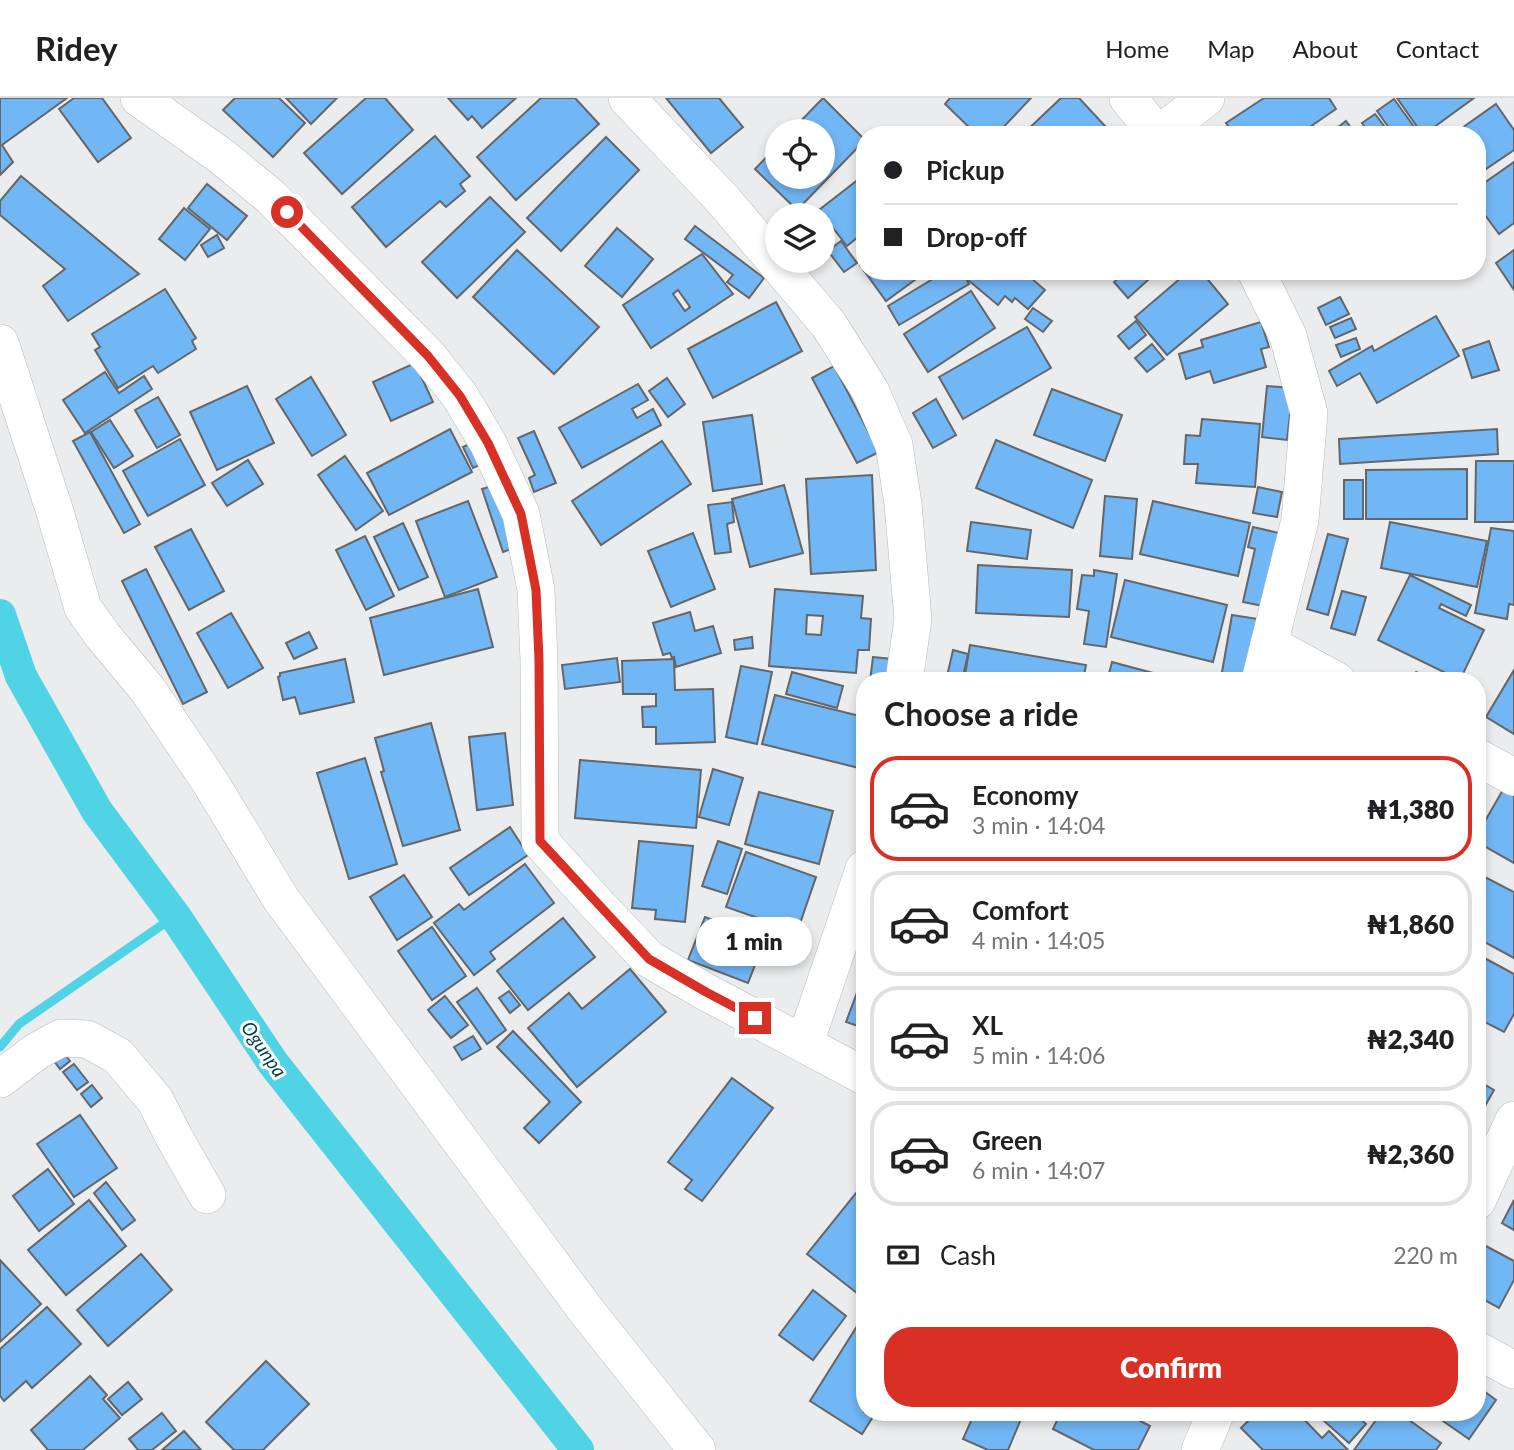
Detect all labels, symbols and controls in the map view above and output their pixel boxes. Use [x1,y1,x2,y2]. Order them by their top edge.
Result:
text: Ridey [35,28,118,68]
text: Home [1105,34,1169,63]
text: Map [1207,34,1255,63]
text: About [1293,34,1358,63]
text: Contact [1396,34,1479,63]
map controls [765,119,835,273]
button: locate [765,119,835,189]
text: Pickup [926,154,1005,186]
route start [271,196,303,228]
button: layers [765,203,835,273]
text: Drop-off [926,221,1027,253]
text: Choose a ride [884,694,1078,733]
icon: car [888,777,951,840]
text: Economy [972,779,1078,811]
text: ₦1,380 [1367,793,1454,825]
text: 3 min · 14:04 [972,811,1105,839]
icon: car [888,892,951,955]
text: Comfort [972,894,1069,926]
text: ₦1,860 [1367,908,1454,940]
callout: 1 min [697,916,813,965]
text: 4 min · 14:05 [972,926,1105,954]
text: 1 min [725,927,783,955]
route end [739,1002,771,1034]
icon: car [888,1007,951,1070]
text: XL [972,1009,1003,1041]
water label: Ogunpa [237,1016,292,1081]
text: ₦2,340 [1367,1023,1454,1055]
text: 5 min · 14:06 [972,1041,1105,1069]
icon: car [888,1122,951,1185]
text: Green [972,1124,1042,1156]
text: ₦2,360 [1367,1138,1454,1170]
text: 6 min · 14:07 [972,1156,1105,1184]
icon: cash [884,1236,922,1274]
text: Cash [940,1239,996,1271]
text: 220 m [1393,1241,1458,1269]
button: Confirm [884,1327,1458,1407]

